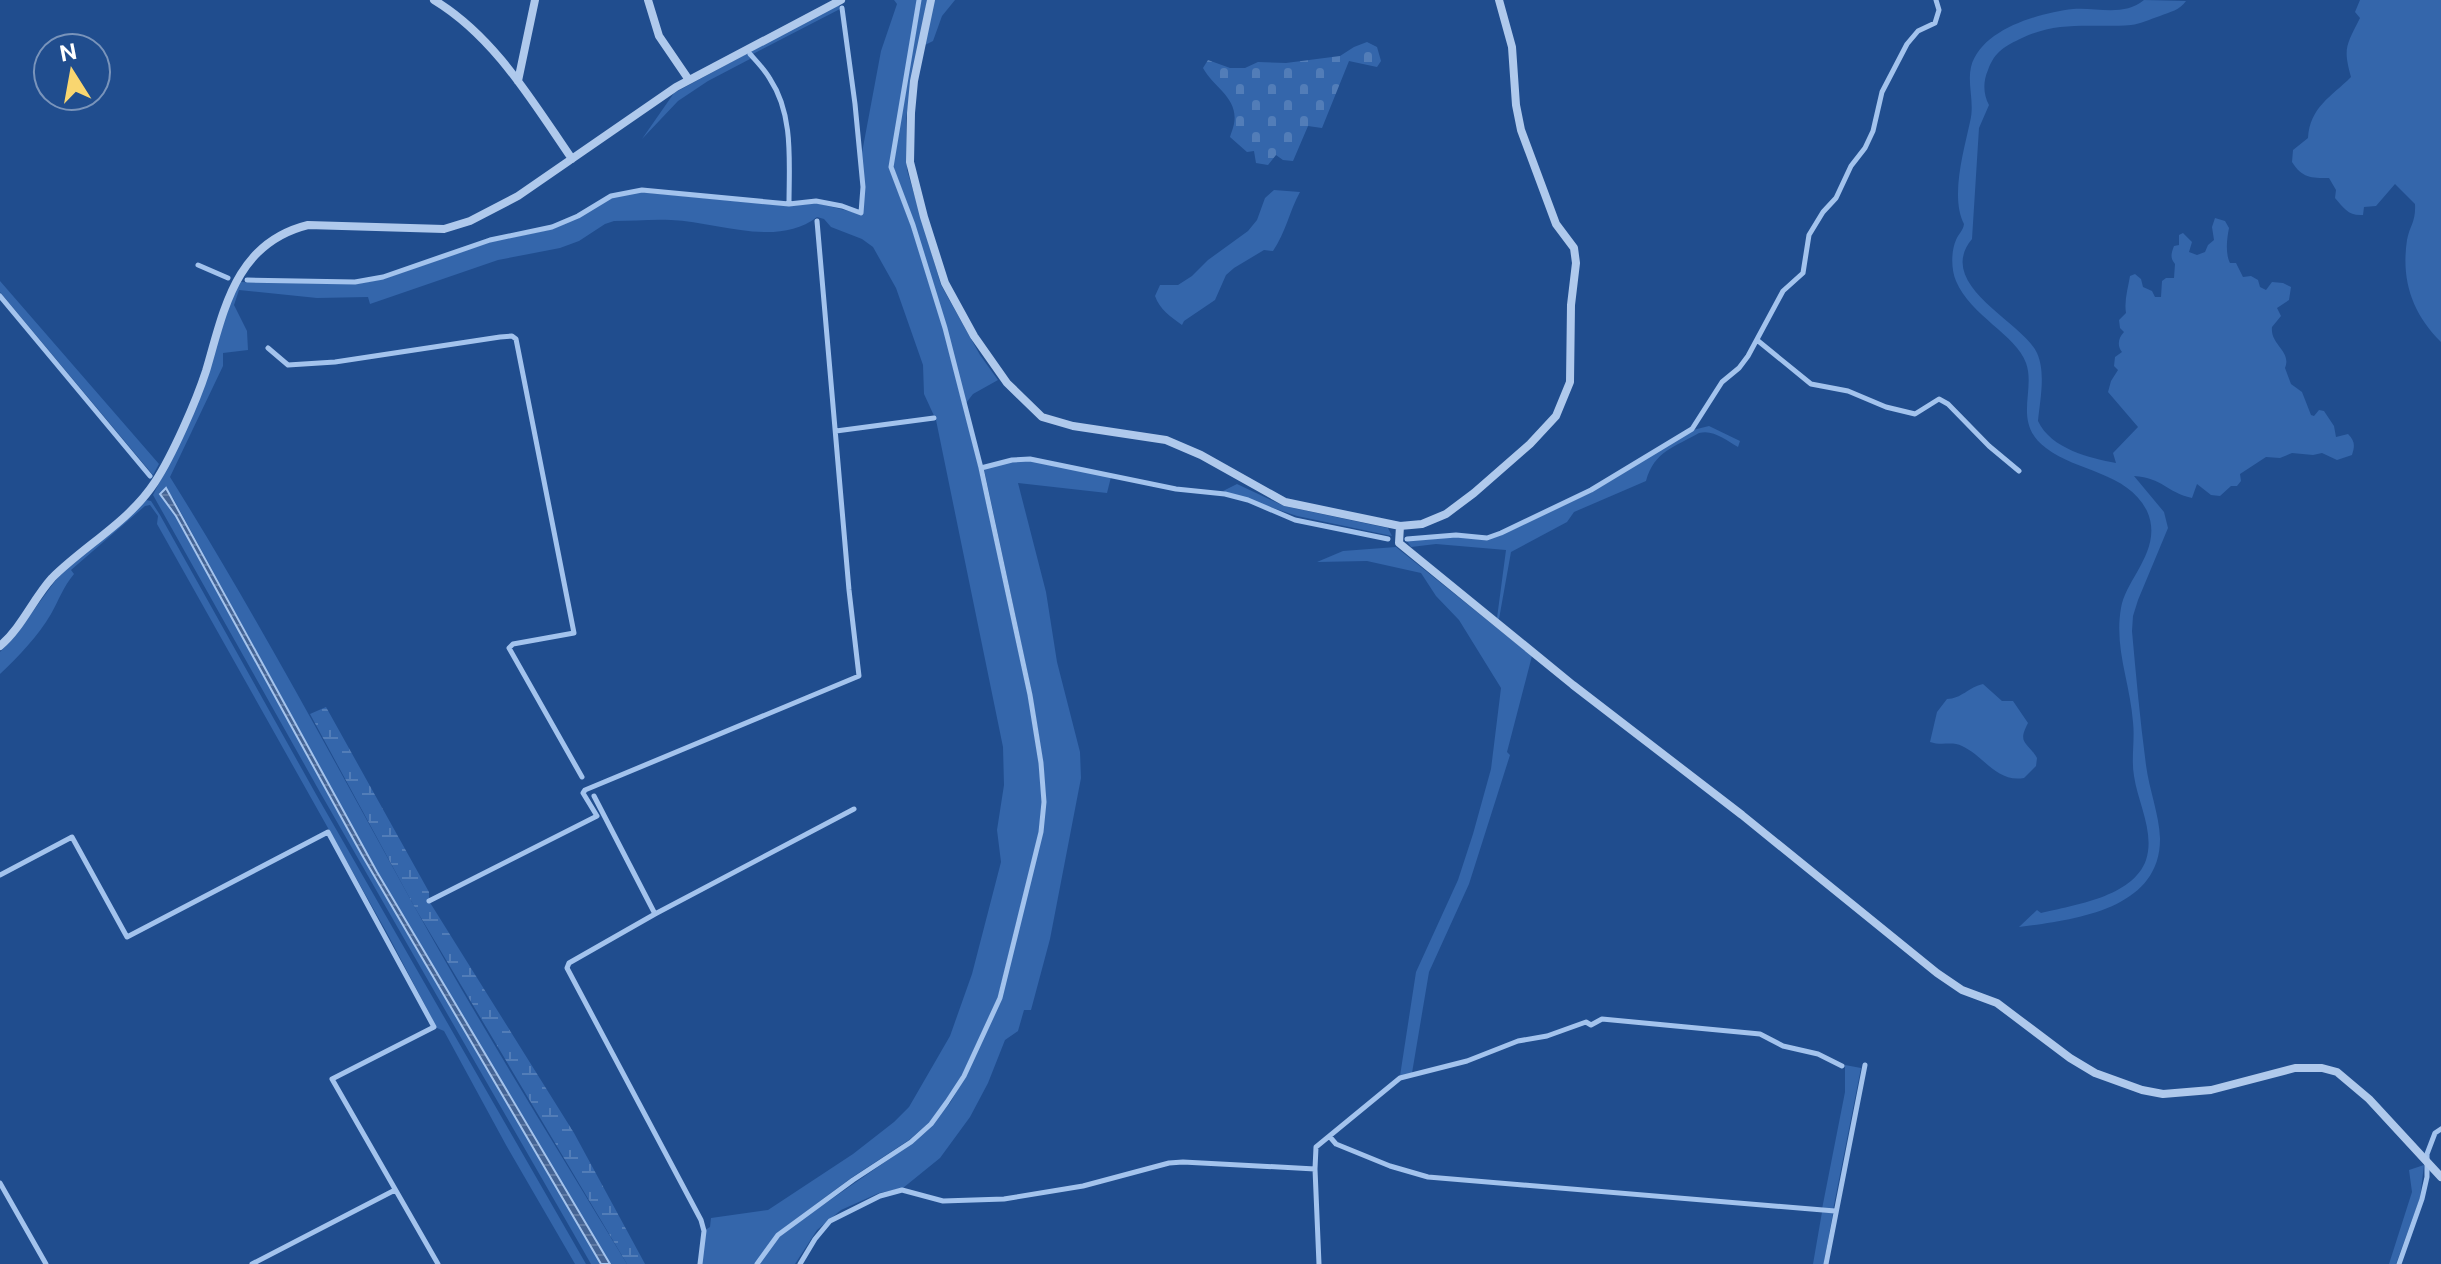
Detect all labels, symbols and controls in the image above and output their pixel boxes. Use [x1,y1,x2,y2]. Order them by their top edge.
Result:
north arrow [32,32,112,112]
text: N [57,38,79,67]

